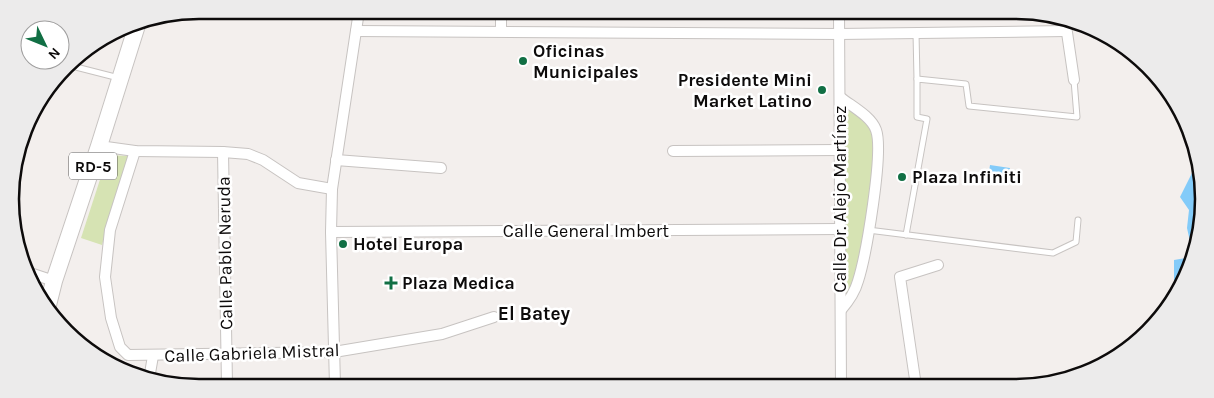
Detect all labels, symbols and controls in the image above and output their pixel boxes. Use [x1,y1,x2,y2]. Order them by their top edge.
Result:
north arrow [20,20,70,70]
place label: Oficinas Municipales [533,40,639,83]
text: N [44,44,64,63]
marker: Oficinas Municipales [517,55,529,67]
place label: Presidente Mini Market Latino [678,69,812,112]
marker: Presidente Mini Market Latino [816,84,828,96]
street label: Calle Dr. Alejo Martínez [829,105,851,293]
road number: RD-5 [69,153,117,180]
place label: Plaza Infiniti [912,166,1022,188]
marker: Plaza Infiniti [896,171,908,183]
street label: Calle Pablo Neruda [213,176,237,330]
street label: Calle General Imbert [503,220,669,242]
place label: Hotel Europa [353,233,463,255]
marker: Hotel Europa [337,238,349,250]
place label: Plaza Medica [402,272,515,294]
marker: Plaza Medica [384,276,398,290]
district label: El Batey [498,303,571,325]
street label: Calle Gabriela Mistral [164,339,340,367]

